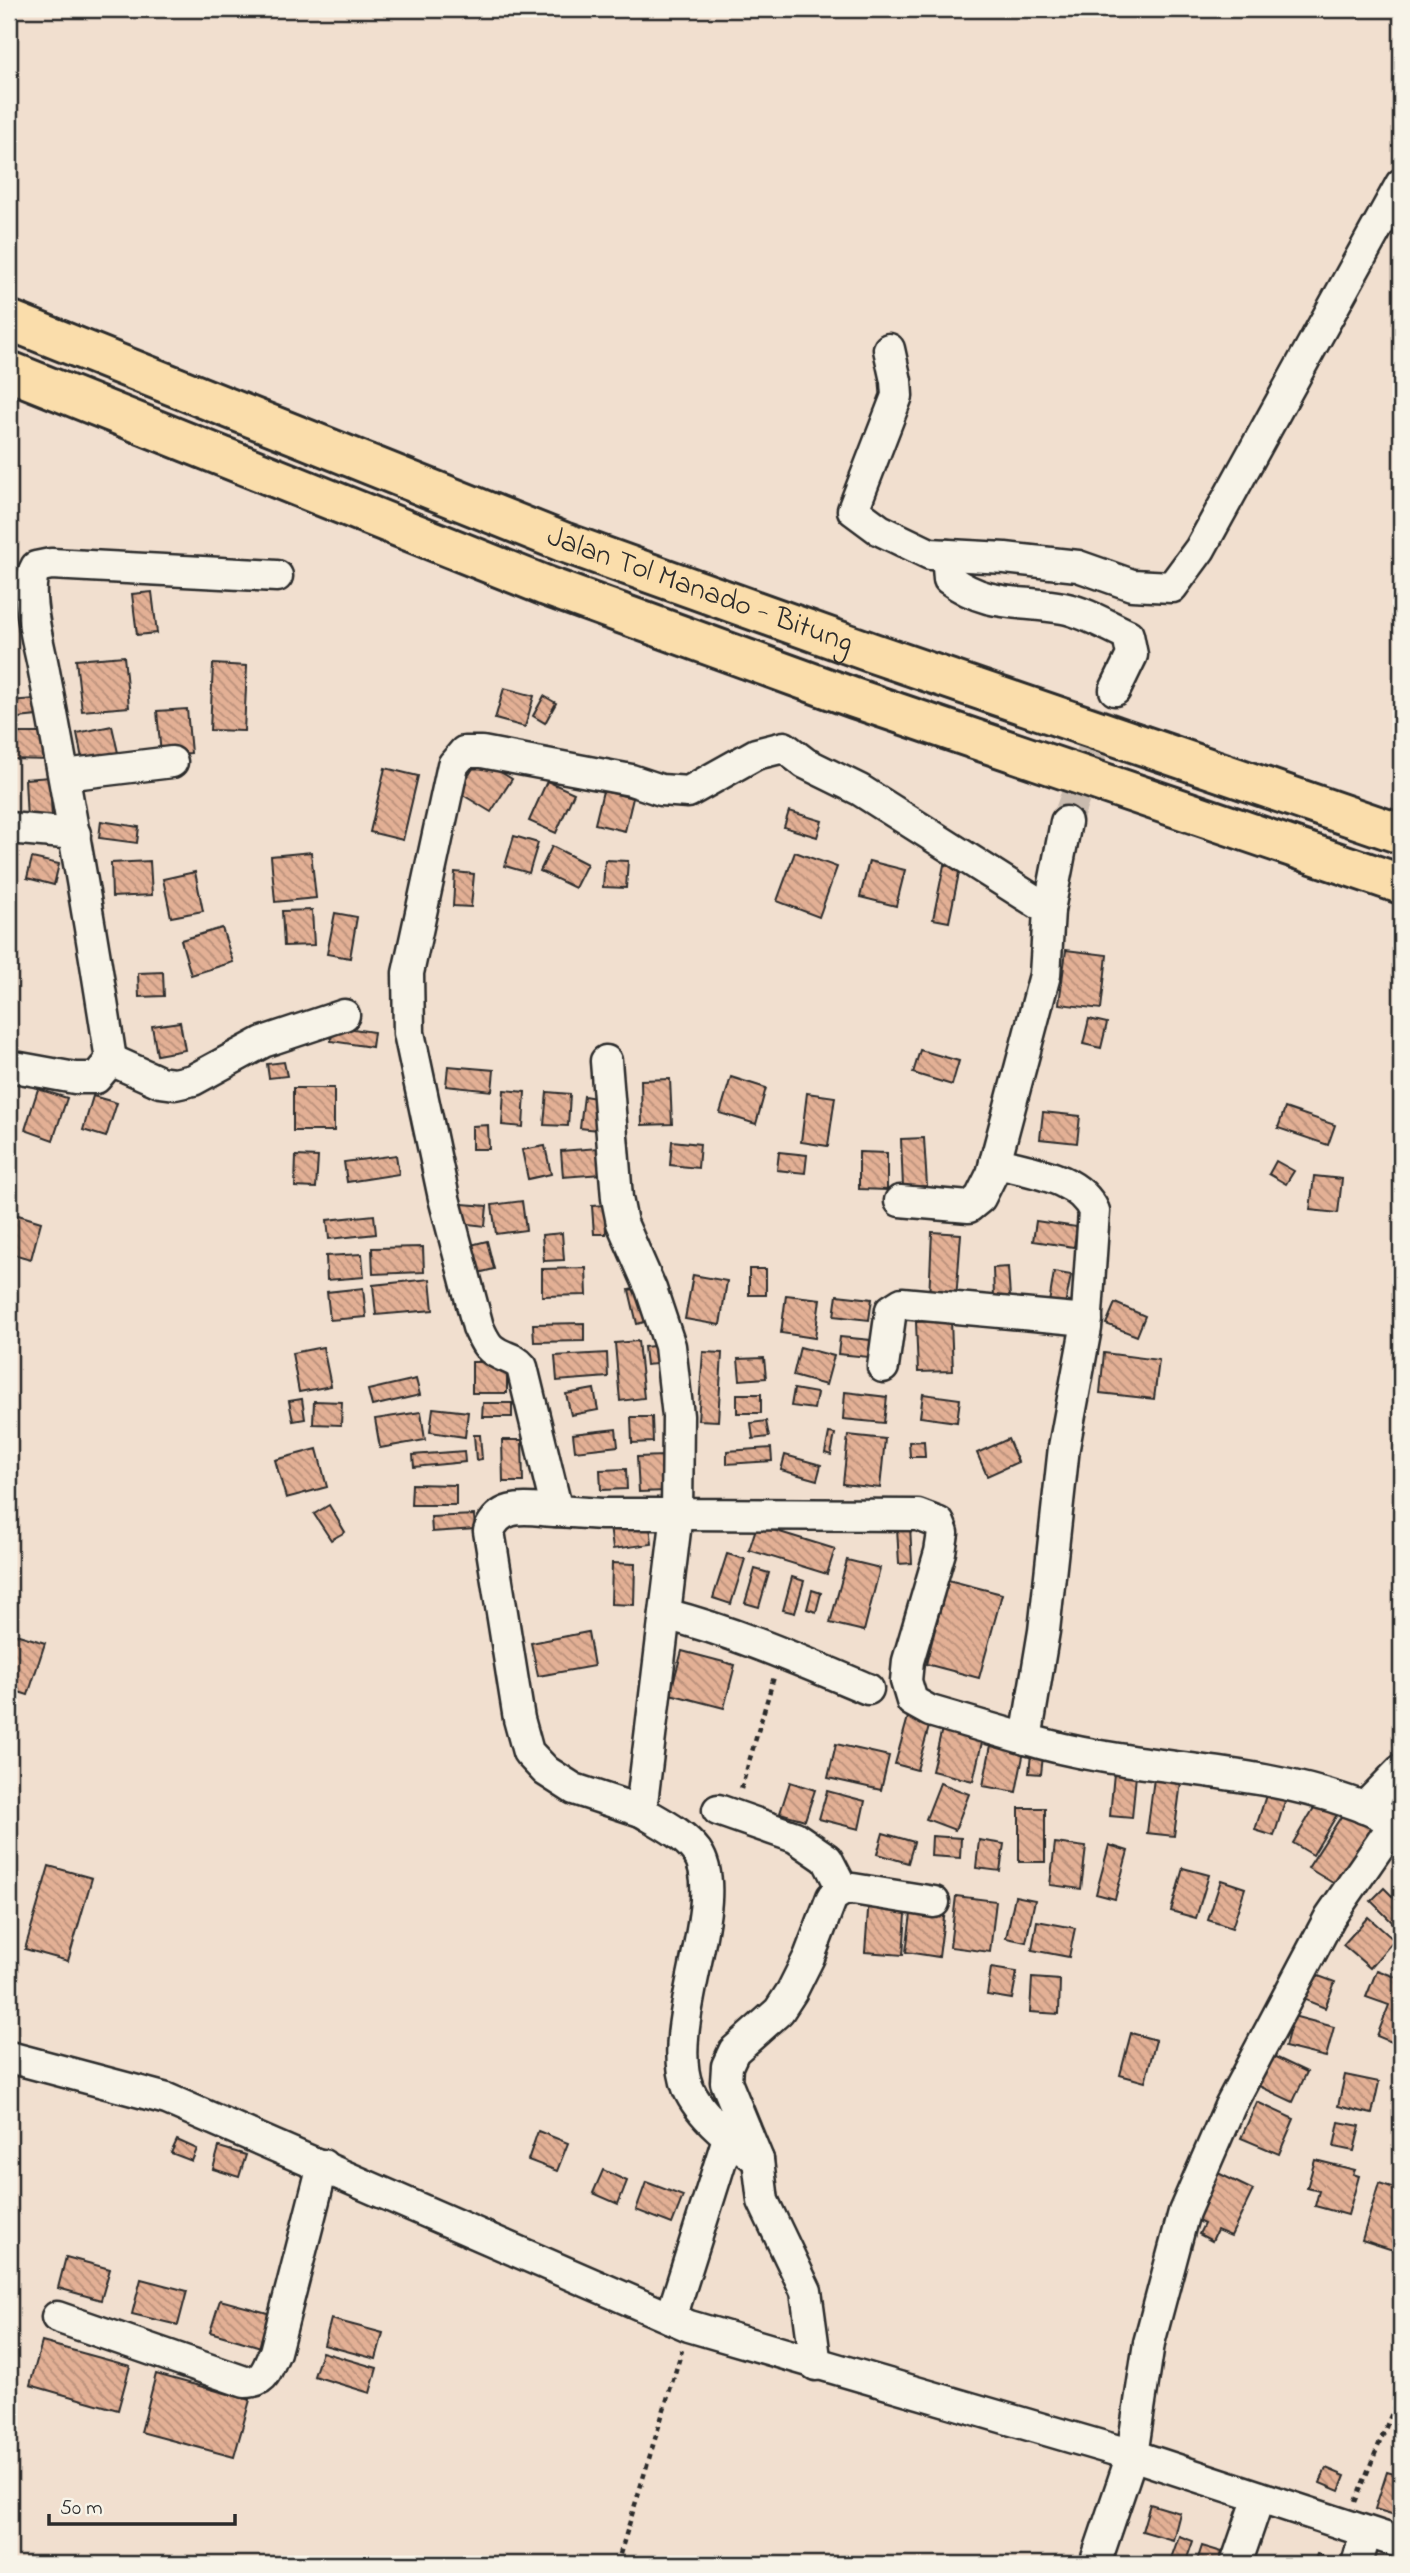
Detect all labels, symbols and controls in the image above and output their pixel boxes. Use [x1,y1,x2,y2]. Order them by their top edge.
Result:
street label: Jalan Tol Manado - Bitung [540,516,859,666]
scale bar [49,2482,234,2526]
text: 50 m [60,2494,103,2524]

